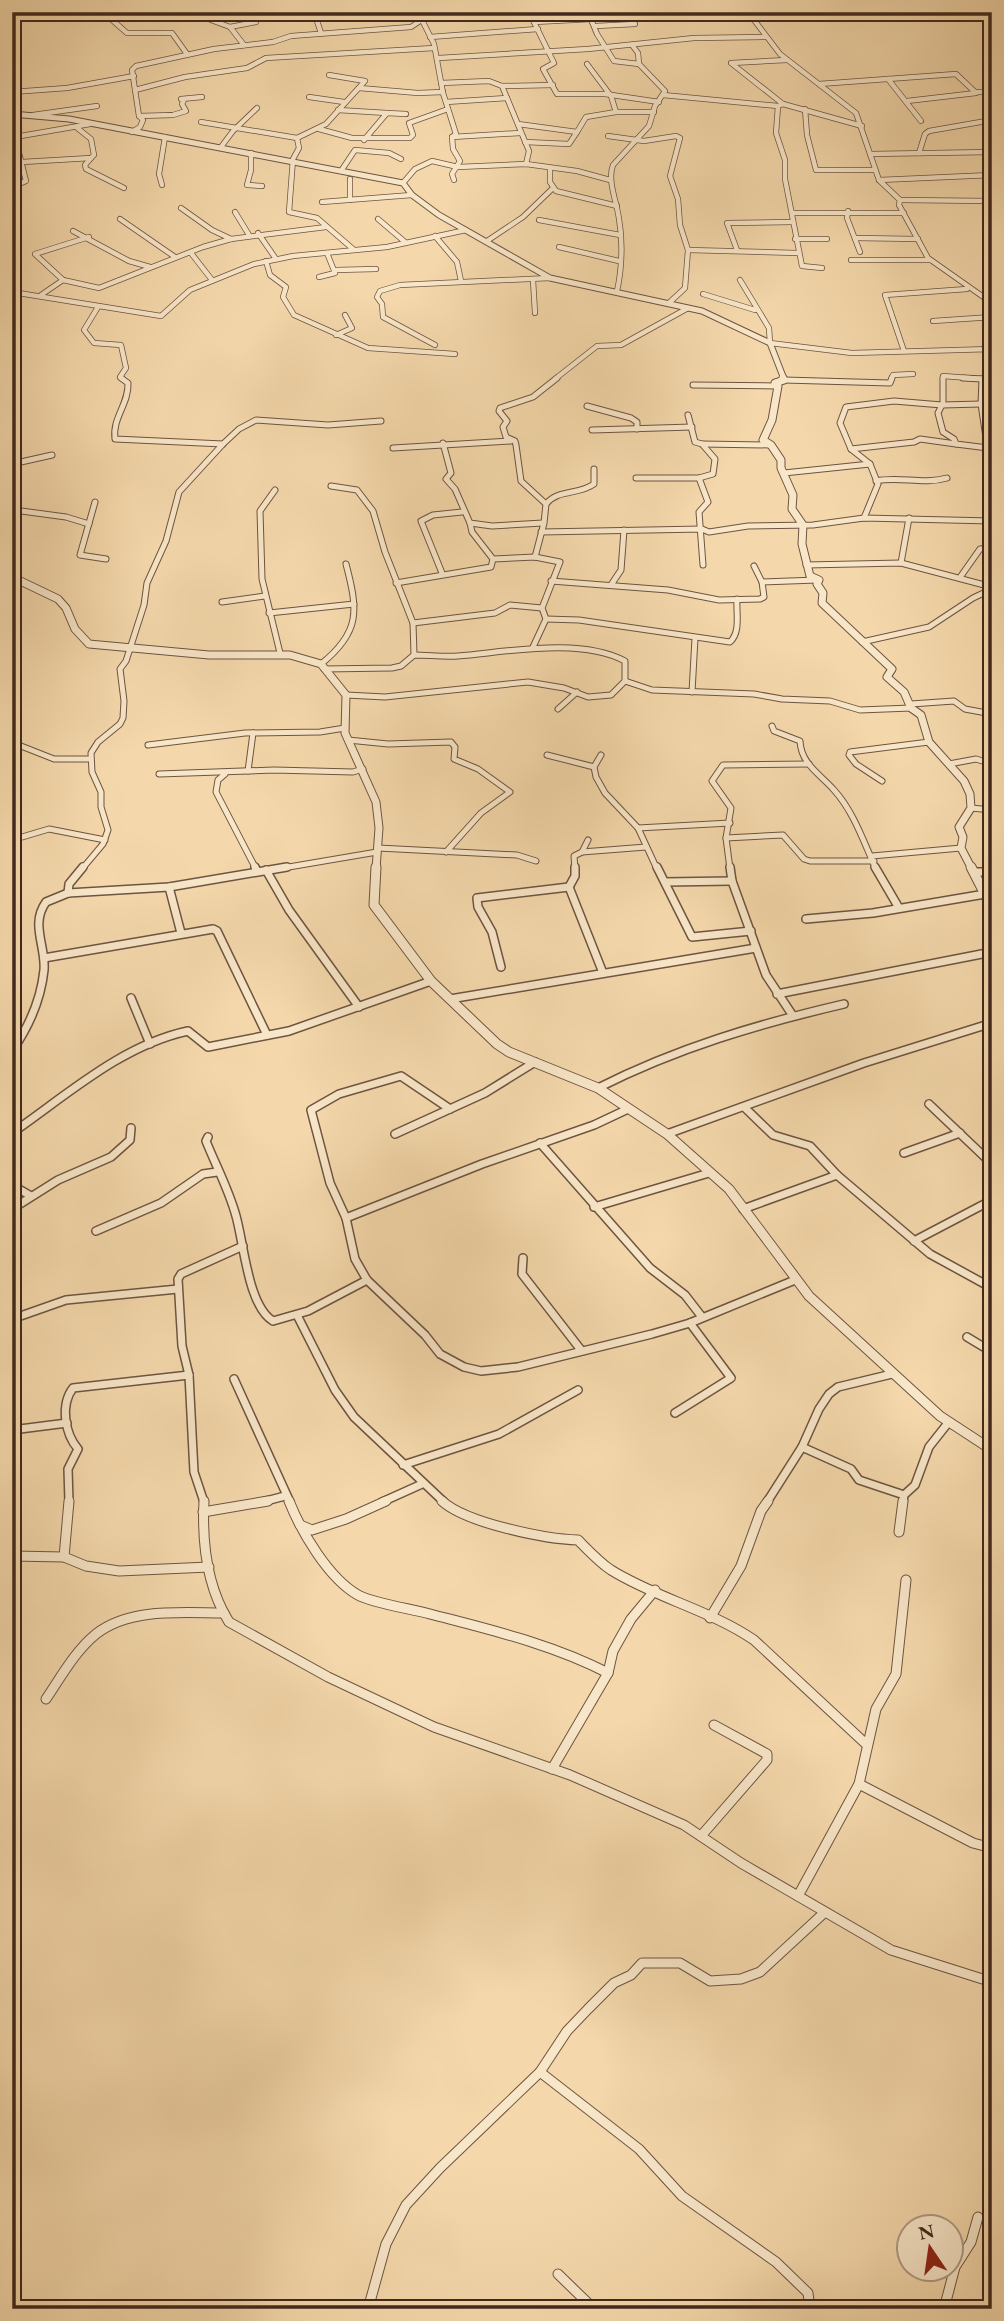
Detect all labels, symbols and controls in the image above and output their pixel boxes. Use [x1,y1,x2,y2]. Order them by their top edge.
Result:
north arrow [895,2212,965,2282]
text: N [916,2218,937,2246]

